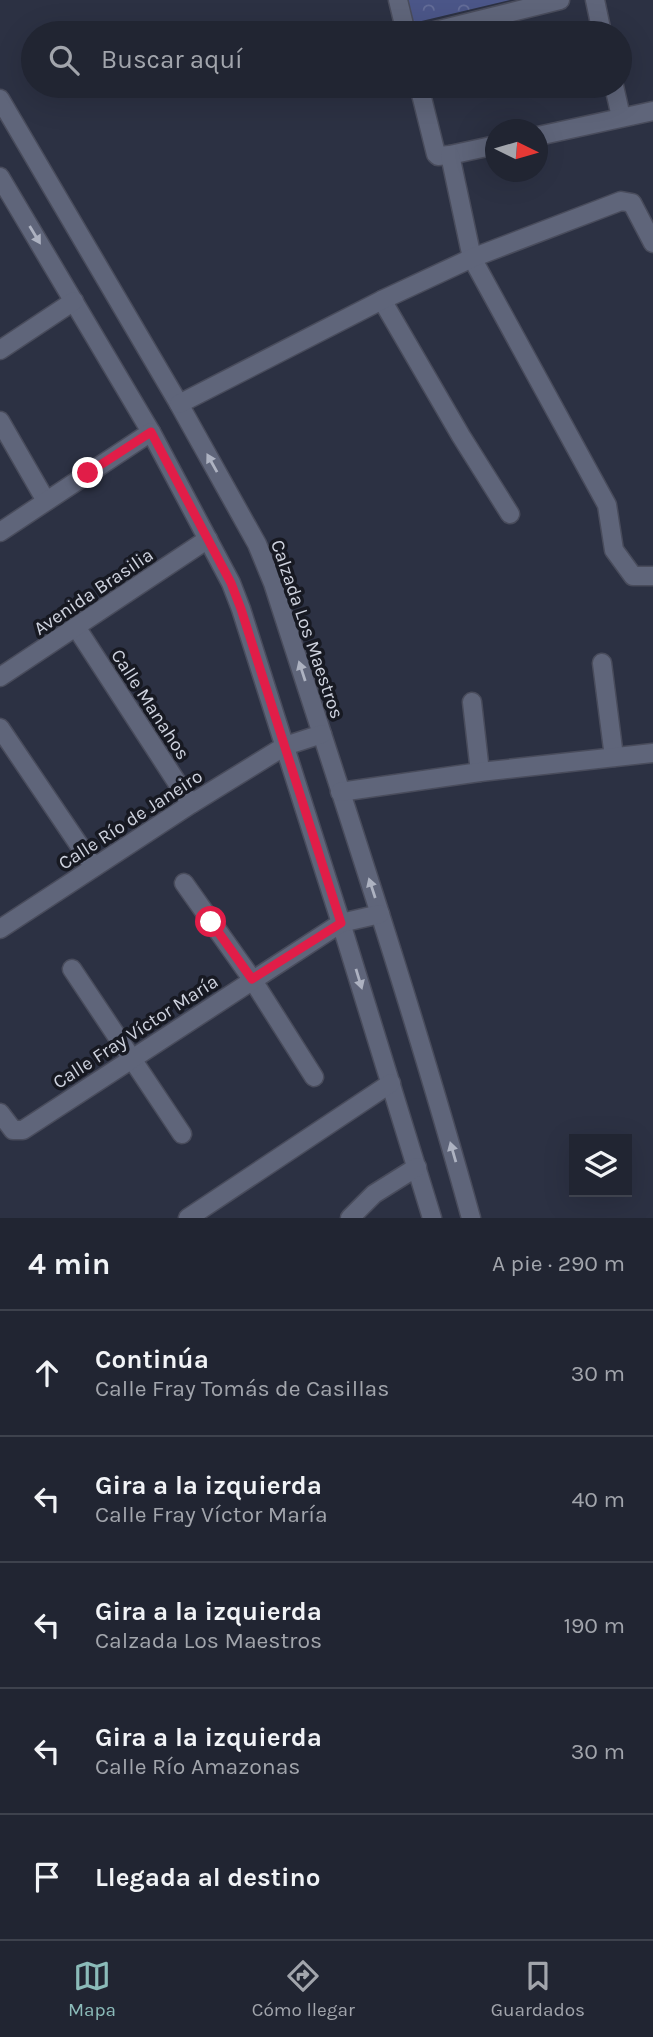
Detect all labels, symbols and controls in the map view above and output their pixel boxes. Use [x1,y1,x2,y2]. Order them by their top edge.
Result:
search box [21,21,632,98]
icon: search [45,41,83,79]
text: Buscar aquí [101,44,243,75]
north arrow [485,119,548,182]
one-way arrow [29,226,41,245]
one-way arrow [206,454,218,473]
route end [72,457,103,488]
street label: Calzada Los Maestros [266,537,348,722]
street label: Avenida Brasilia [30,544,157,640]
street label: Calle Manahos [106,645,194,764]
one-way arrow [296,661,307,682]
street label: Calle Río de Janeiro [55,765,207,875]
one-way arrow [366,877,376,898]
route start [195,906,226,937]
one-way arrow [354,969,364,990]
street label: Calle Fray Víctor María [49,970,222,1093]
map controls [569,1134,632,1197]
button: layers [569,1134,632,1197]
one-way arrow [447,1141,458,1163]
text: 4 min [28,1246,110,1282]
text: A pie · 290 m [492,1250,625,1277]
text: Continúa [95,1344,209,1375]
icon: ahead [28,1354,66,1392]
text: 30 m [571,1360,625,1387]
text: Calle Fray Tomás de Casillas [95,1375,389,1402]
text: Gira a la izquierda [95,1470,322,1501]
icon: left [28,1480,66,1518]
text: 40 m [572,1486,625,1513]
text: Calle Fray Víctor María [95,1501,328,1528]
text: Gira a la izquierda [95,1596,322,1627]
icon: left [28,1606,66,1644]
text: 190 m [563,1612,625,1639]
text: Calzada Los Maestros [95,1627,322,1654]
text: Gira a la izquierda [95,1722,322,1753]
icon: left [28,1732,66,1770]
text: 30 m [571,1738,625,1765]
text: Calle Río Amazonas [95,1753,300,1780]
icon: arrive [28,1858,66,1896]
text: Llegada al destino [95,1862,321,1893]
tab: Mapa [68,1957,116,2021]
tab: Cómo llegar [252,1957,355,2021]
tab: Guardados [491,1957,585,2021]

